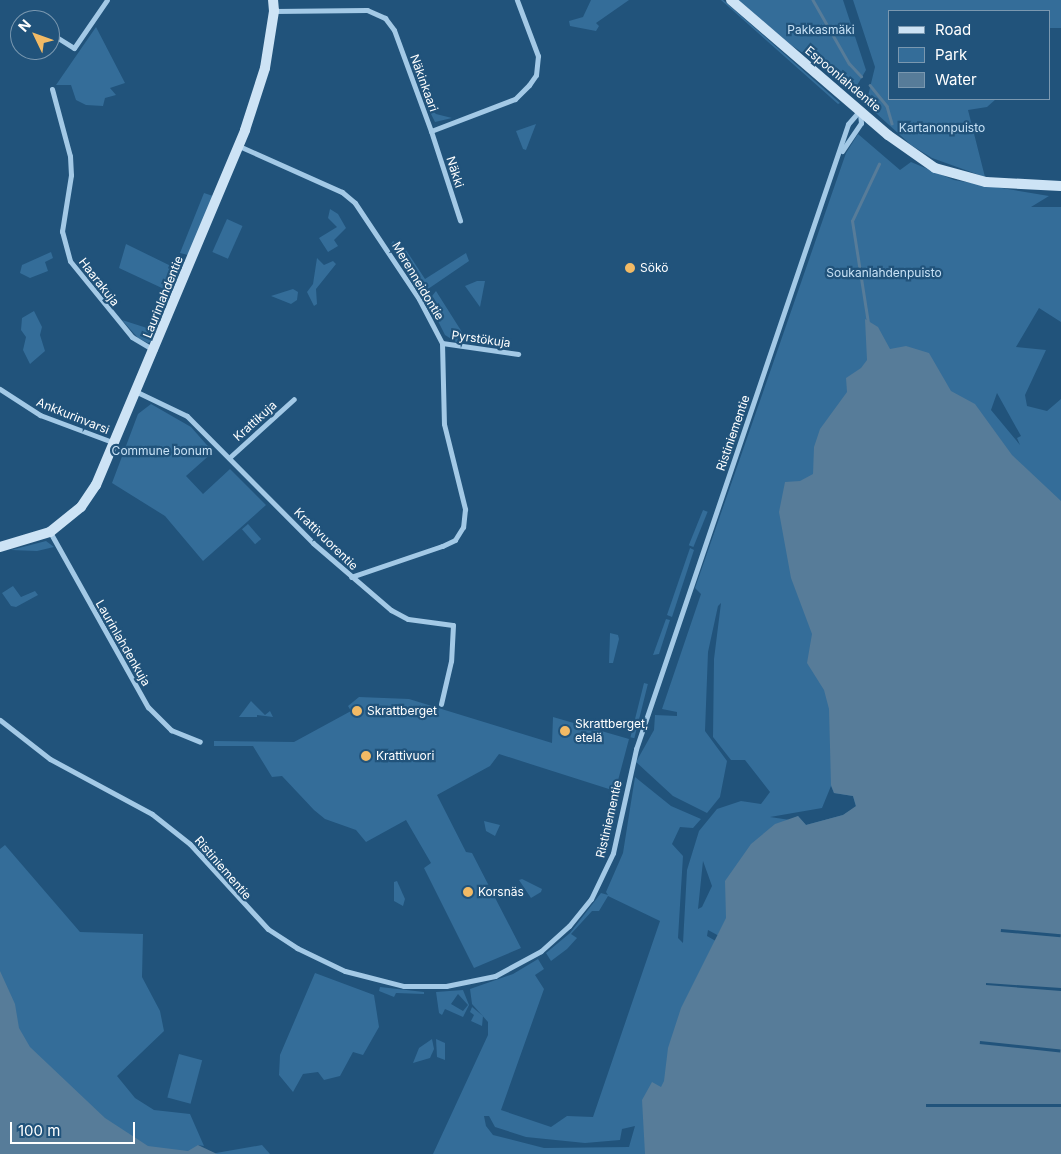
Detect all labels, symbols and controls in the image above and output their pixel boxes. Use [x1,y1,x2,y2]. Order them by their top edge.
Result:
north arrow [10,10,60,60]
legend [888,10,1051,100]
text: N [14,16,34,35]
text: Road [935,20,971,39]
park label: Pakkasmäki [787,23,855,37]
street label: Espoonlahdentie [802,43,884,115]
text: Park [935,45,967,64]
street label: Näkinkaari [407,52,441,114]
text: Water [935,70,977,89]
park label: Kartanonpuisto [899,121,985,135]
street label: Näkki [443,155,467,189]
street label: Merenneidontie [389,239,447,323]
street label: Laurinlahdentie [140,254,186,340]
street label: Haarakuja [76,255,122,309]
place label: Sökö [640,261,668,275]
marker: Sökö [624,262,636,274]
park label: Soukanlahdenpuisto [826,266,942,280]
street label: Pyrstökuja [450,328,512,350]
street label: Ristiniementie [713,393,753,473]
street label: Ankkurinvarsi [34,395,112,437]
street label: Krattikuja [230,398,280,444]
park label: Commune bonum [112,444,212,458]
street label: Krattivuorentie [291,505,361,573]
street label: Laurinlahdenkuja [93,597,153,689]
place label: Skrattberget [367,704,437,718]
marker: Skrattberget [351,705,363,717]
place label: Skrattberget, etelä [575,717,648,745]
marker: Skrattberget, etelä [559,725,571,737]
place label: Krattivuori [376,749,434,763]
marker: Krattivuori [360,750,372,762]
street label: Ristiniementie [593,779,625,859]
street label: Ristiniementie [192,833,254,903]
place label: Korsnäs [478,885,524,899]
marker: Korsnäs [462,886,474,898]
scale bar [12,1112,138,1144]
text: 100 m [18,1121,60,1140]

